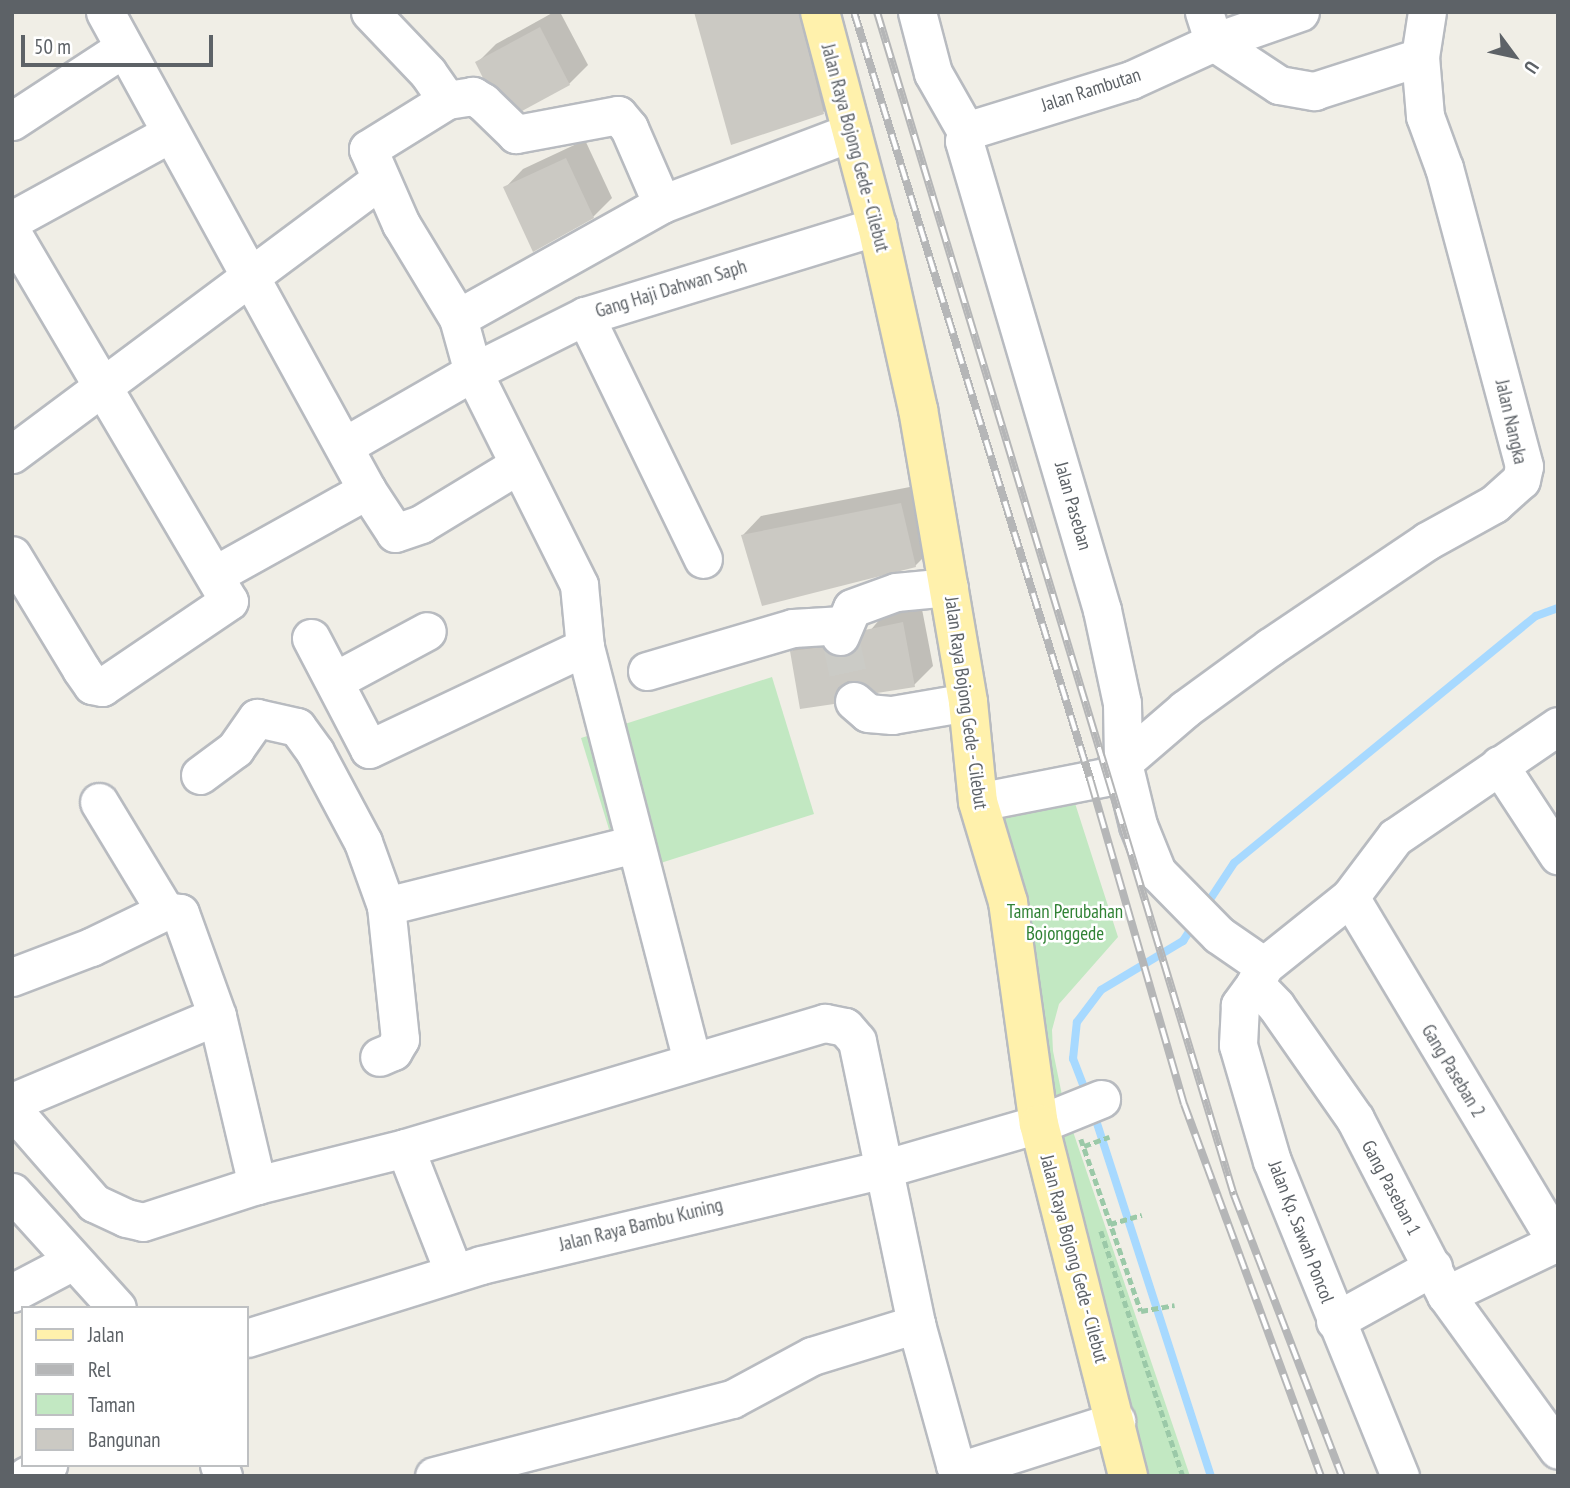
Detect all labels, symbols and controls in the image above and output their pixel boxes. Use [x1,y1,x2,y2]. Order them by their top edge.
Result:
scale bar [24,21,217,65]
north arrow [1479,21,1549,91]
text: 50 m [34,33,71,60]
street label: Jalan Raya Bojong Gede - Cilebut [816,41,894,255]
text: U [1519,57,1544,78]
street label: Jalan Rambutan [1038,63,1144,117]
street label: Gang Haji Dahwan Saph [593,255,749,323]
street label: Jalan Nangka [1490,378,1532,466]
street label: Jalan Paseban [1050,459,1096,553]
street label: Jalan Raya Bojong Gede - Cilebut [940,595,992,811]
park label: Taman Perubahan Bojonggede [1007,901,1123,945]
street label: Gang Paseban 2 [1416,1020,1490,1122]
street label: Gang Paseban 1 [1356,1137,1426,1239]
street label: Jalan Raya Bojong Gede - Cilebut [1035,1152,1113,1366]
street label: Jalan Kp. Sawah Poncol [1263,1157,1339,1307]
street label: Jalan Raya Bambu Kuning [557,1194,725,1256]
legend [21,1306,248,1467]
text: Jalan [88,1321,124,1348]
text: Rel [88,1356,111,1383]
text: Taman [88,1391,135,1418]
text: Bangunan [88,1426,161,1453]

